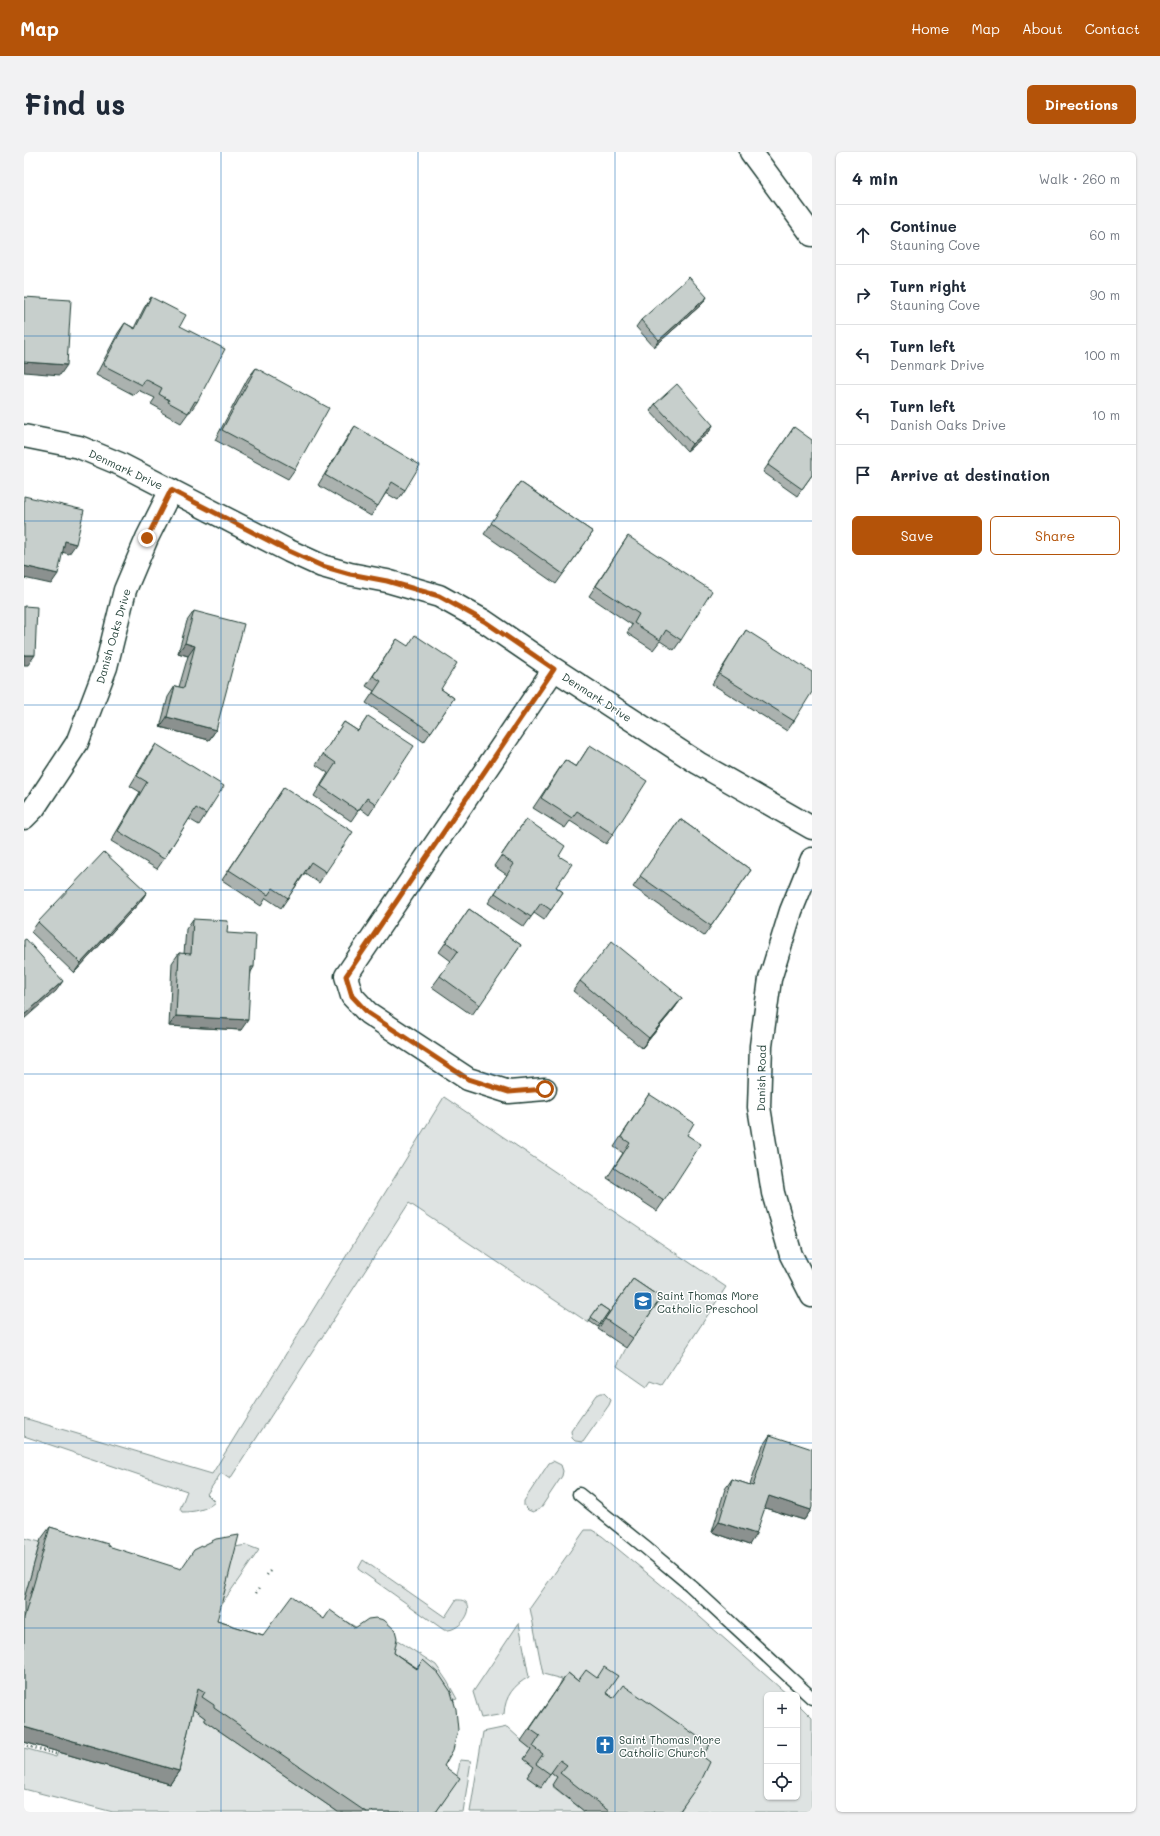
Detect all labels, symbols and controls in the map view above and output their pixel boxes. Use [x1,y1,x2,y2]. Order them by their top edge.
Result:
text: Map [20,16,59,41]
text: Home [911,19,949,38]
text: Map [971,19,1000,38]
text: About [1022,19,1063,38]
text: Contact [1085,19,1140,38]
button: Directions [1027,85,1136,124]
text: Find us [24,86,125,122]
text: 4 min [852,167,898,189]
text: Walk · 260 m [1039,170,1120,187]
text: Continue [890,216,957,236]
icon: ahead [852,224,874,246]
text: 60 m [1090,226,1120,243]
text: Stauning Cove [890,236,980,253]
text: Turn right [890,276,967,296]
icon: right [852,284,874,306]
text: 90 m [1090,286,1120,303]
text: Stauning Cove [890,296,980,313]
text: Turn left [890,336,955,356]
icon: left [852,344,874,366]
text: 100 m [1084,346,1120,363]
text: Denmark Drive [890,356,985,373]
text: Turn left [890,396,955,416]
icon: left [852,404,874,426]
text: 10 m [1092,406,1120,423]
text: Danish Oaks Drive [890,416,1006,433]
street label: Denmark Drive [87,445,166,493]
icon: arrive [852,464,874,486]
text: Arrive at destination [890,465,1050,485]
button: Save [852,516,982,555]
button: Share [990,516,1120,555]
route end [138,529,156,547]
street label: Danish Oaks Drive [92,587,134,685]
street label: Denmark Drive [559,669,635,725]
street label: Danish Road [753,1045,769,1111]
route start [536,1080,554,1098]
place label: Saint Thomas More Catholic Preschool [657,1288,759,1316]
school or university icon: Saint Thomas More Catholic Preschool [632,1290,654,1312]
map controls [764,1692,800,1800]
button: + [764,1692,800,1728]
button: − [764,1728,800,1764]
place label: Saint Thomas More Catholic Church [619,1732,721,1760]
church icon: Saint Thomas More Catholic Church [594,1734,616,1756]
button: locate [764,1764,800,1800]

